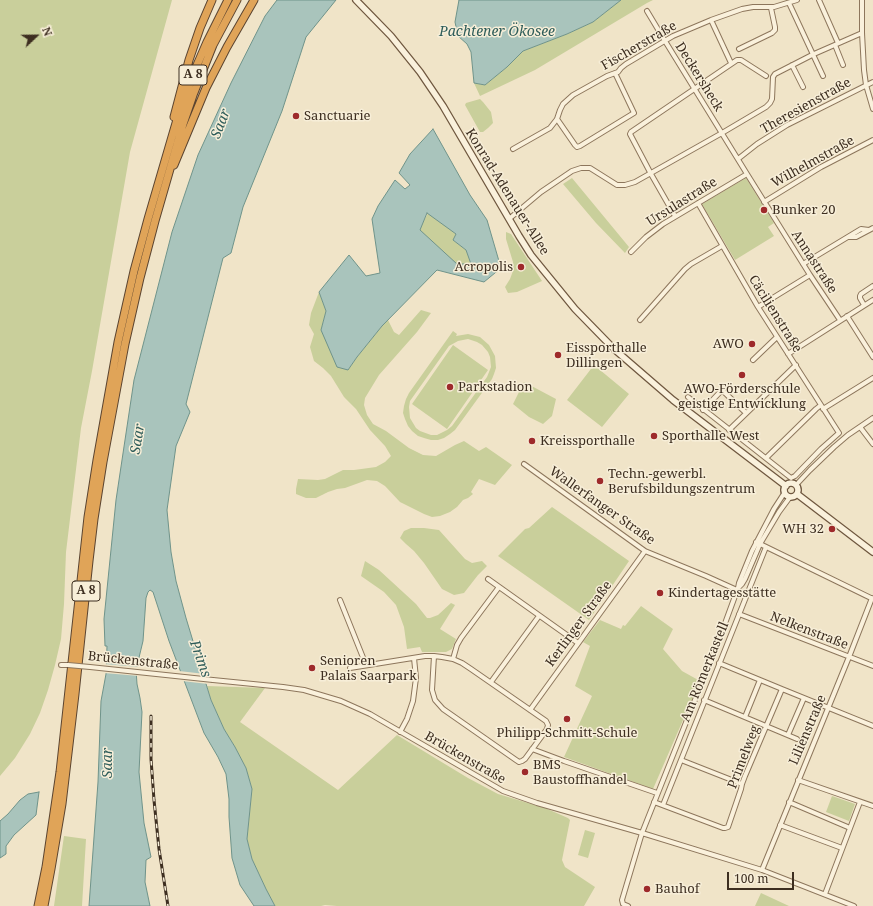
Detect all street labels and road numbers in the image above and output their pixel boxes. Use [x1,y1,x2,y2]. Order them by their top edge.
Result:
street label: Fischerstraße [599,18,679,74]
street label: Deckersheck [672,40,726,114]
road number: A 8 [179,65,207,85]
street label: Theresienstraße [758,75,854,137]
street label: Konrad-Adenauer-Allee [462,126,552,258]
street label: Wilhelmstraße [769,133,857,191]
street label: Ursulastraße [644,174,720,230]
street label: Annastraße [788,227,840,297]
street label: Cäcilienstraße [745,272,805,356]
street label: Wallerfanger Straße [546,464,658,548]
street label: Kerlinger Straße [543,578,615,670]
road number: A 8 [72,581,100,601]
street label: Nelkenstraße [768,609,850,653]
street label: Am Römerkastell [678,620,732,724]
street label: Brückenstraße [87,648,179,674]
street label: Lilienstraße [786,693,830,767]
street label: Primelweg [725,723,763,791]
street label: Brückenstraße [422,729,508,787]

